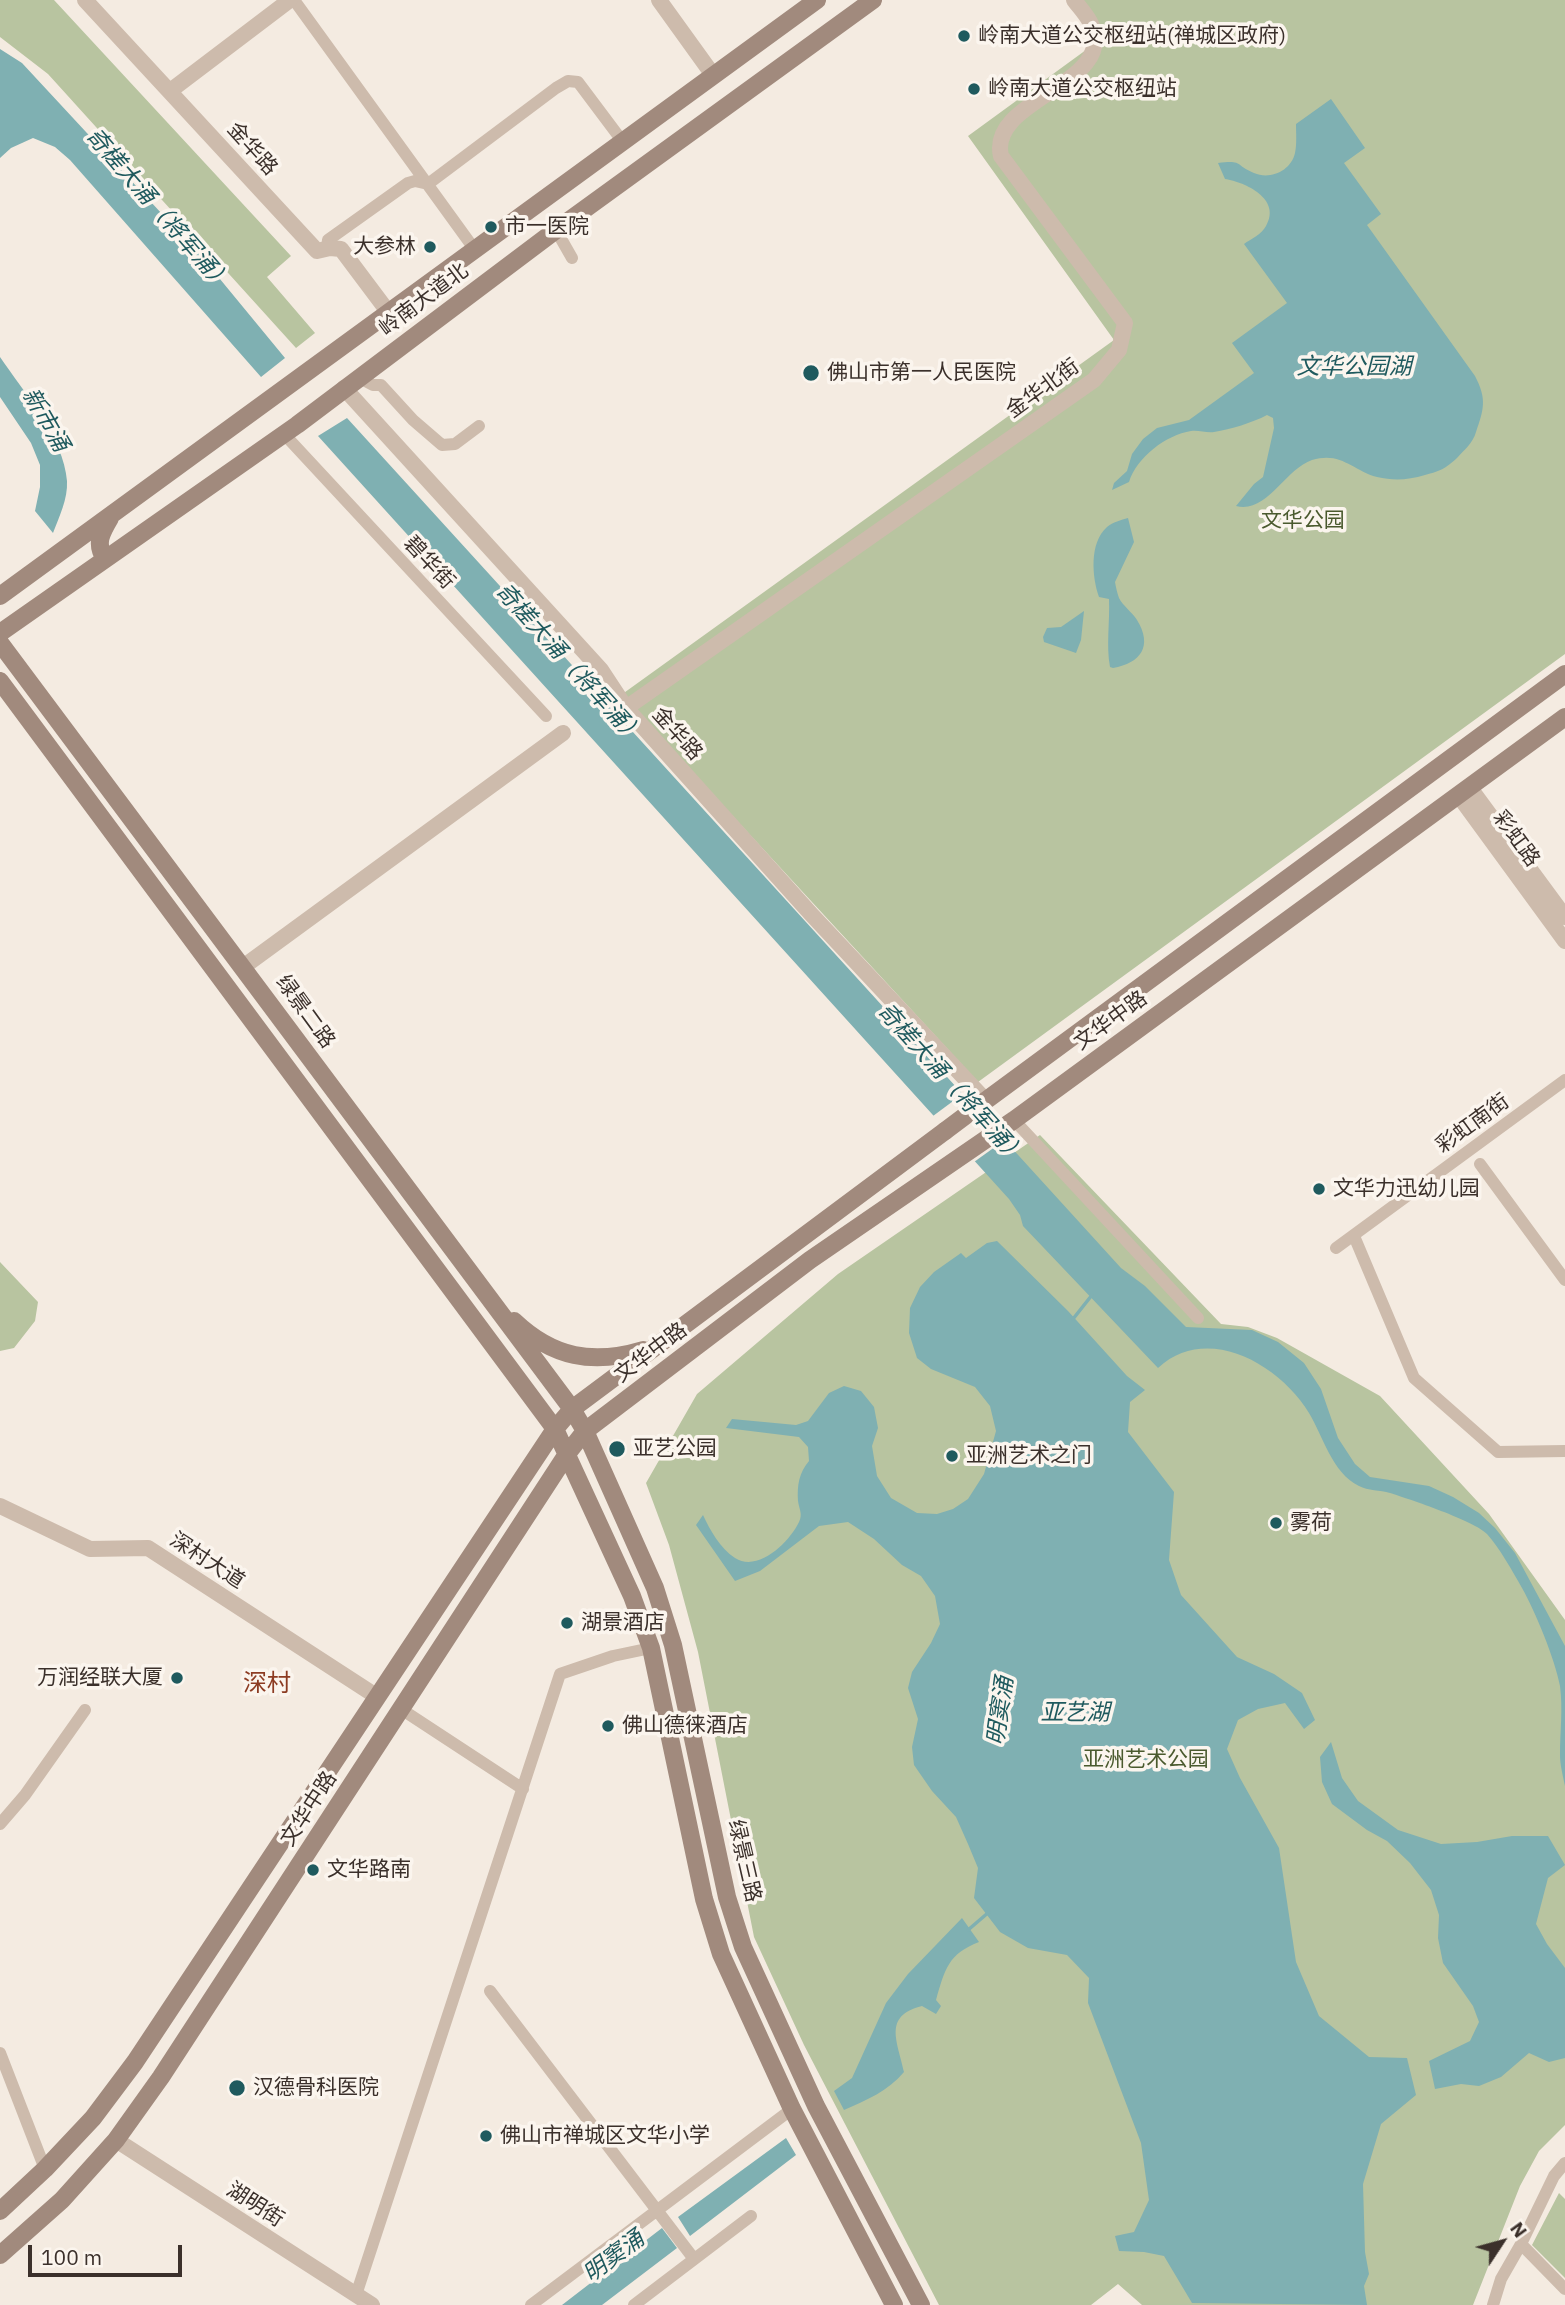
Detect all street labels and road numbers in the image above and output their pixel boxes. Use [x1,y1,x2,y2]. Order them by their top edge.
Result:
street label: 金华路 [222,117,282,181]
street label: 岭南大道北 [374,258,474,342]
street label: 金华北街 [1002,354,1084,424]
street label: 碧华街 [398,531,460,595]
street label: 金华路 [647,702,707,766]
street label: 彩虹路 [1487,806,1545,872]
street label: 绿景二路 [270,971,340,1053]
street label: 文华中路 [1070,986,1152,1056]
street label: 彩虹南街 [1432,1089,1514,1159]
street label: 文华中路 [610,1318,692,1388]
street label: 深村大道 [165,1528,249,1594]
street label: 文华中路 [276,1767,342,1851]
street label: 绿景三路 [722,1817,766,1905]
street label: 湖明街 [222,2177,288,2233]

